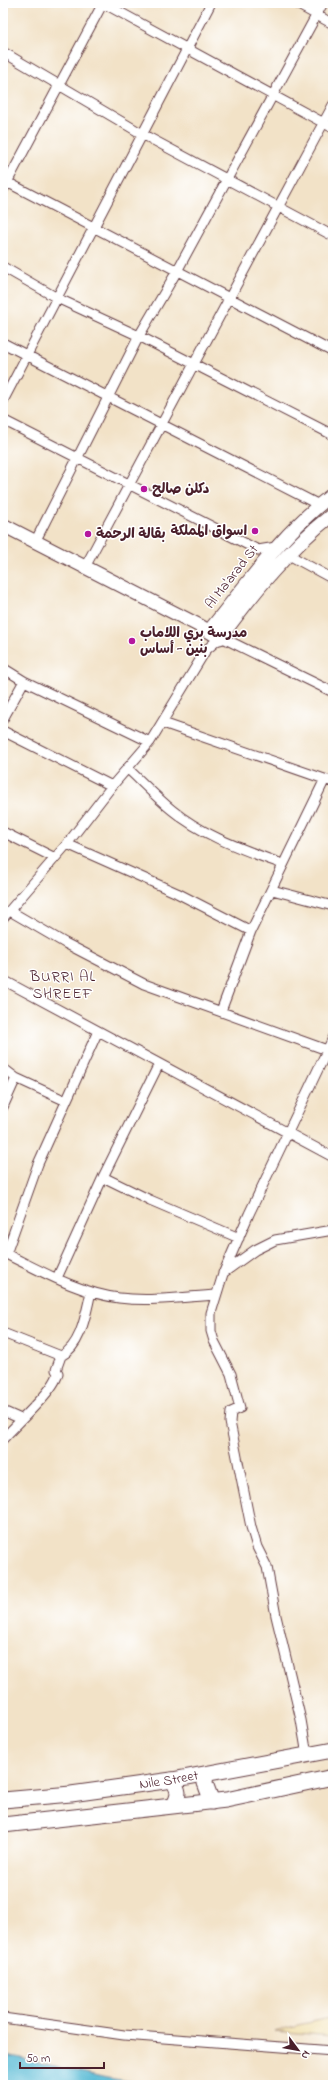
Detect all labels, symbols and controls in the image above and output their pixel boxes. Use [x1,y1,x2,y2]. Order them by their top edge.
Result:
place label: دكلن صالح [152,479,210,500]
marker: دكلن صالح [139,484,149,494]
place label: اسواق المملكة [171,521,247,542]
place label: بقالة الرحمة [96,524,165,545]
marker: اسواق المملكة [250,526,260,536]
marker: بقالة الرحمة [83,529,93,539]
street label: Al Ma'arad St [200,540,264,614]
place label: مدرسة بري اللاماب بنين - أساس [140,623,247,660]
marker: مدرسة بري اللاماب بنين - أساس [127,636,137,646]
district label: BURRI AL SHREEF [29,966,96,1005]
street label: Nile Street [138,1765,200,1795]
north arrow [278,2030,318,2070]
scale bar [20,2044,104,2070]
text: N [297,2047,314,2062]
text: 50 m [26,2050,50,2068]

